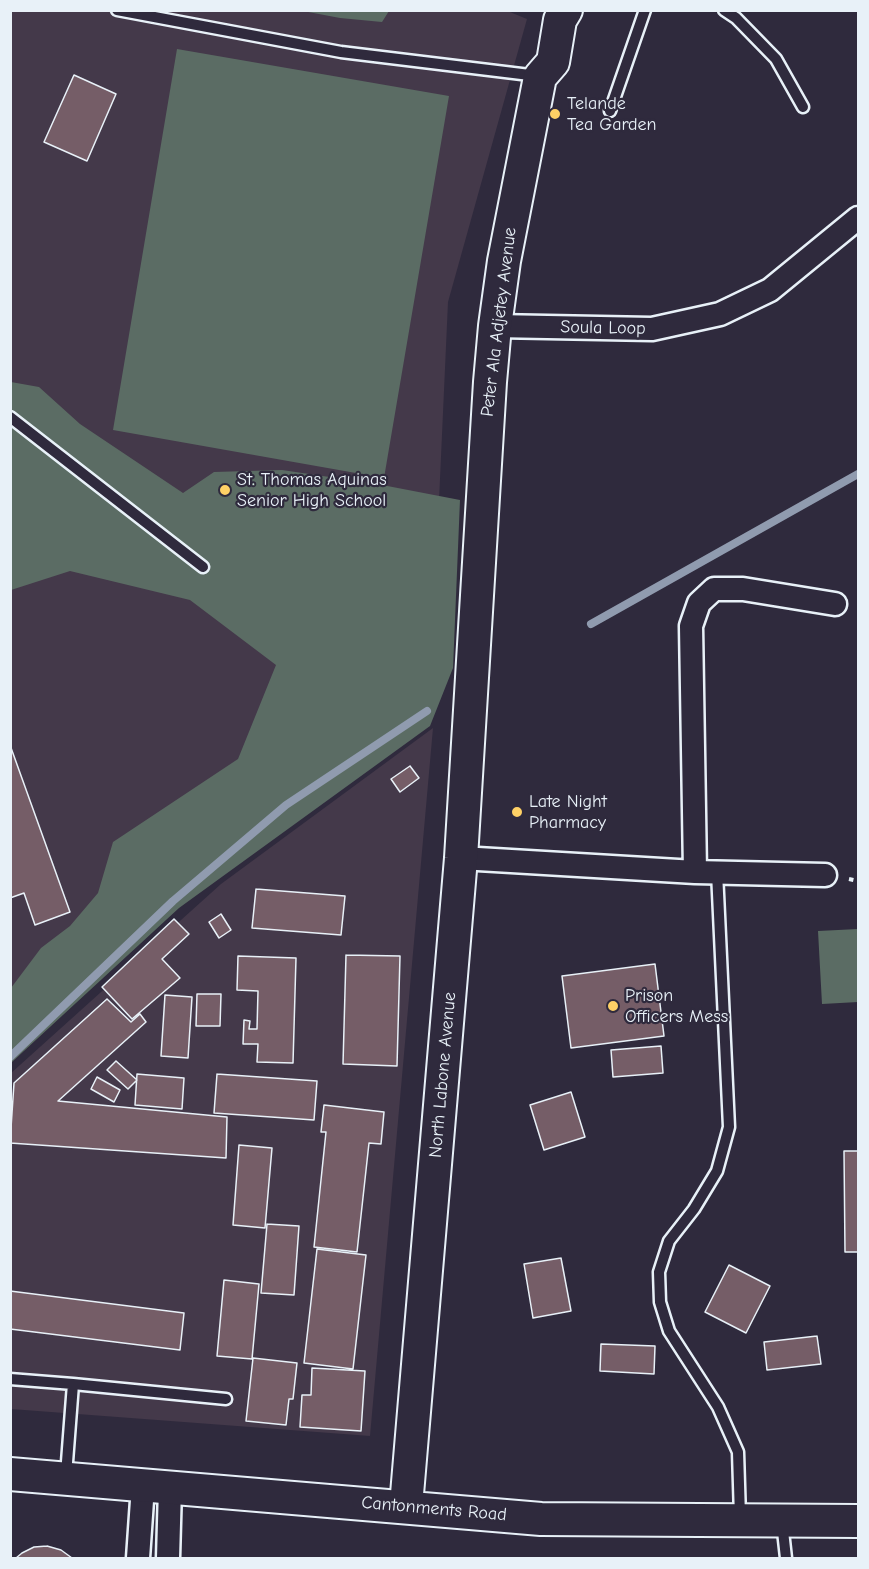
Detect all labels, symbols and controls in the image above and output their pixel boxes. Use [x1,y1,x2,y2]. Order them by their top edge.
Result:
place label: Telande Tea Garden [567,93,657,136]
marker: Telande Tea Garden [548,107,562,121]
street label: Peter Ala Adjetey Avenue [477,226,521,418]
street label: Soula Loop [560,316,646,340]
place label: St. Thomas Aquinas Senior High School [237,469,387,512]
marker: St. Thomas Aquinas Senior High School [218,483,232,497]
place label: Late Night Pharmacy [529,791,607,834]
marker: Late Night Pharmacy [510,805,524,819]
place label: Prison Officers Mess [625,985,728,1028]
street label: North Labone Avenue [425,991,461,1159]
marker: Prison Officers Mess [606,999,620,1013]
street label: Cantonments Road [360,1492,508,1526]

